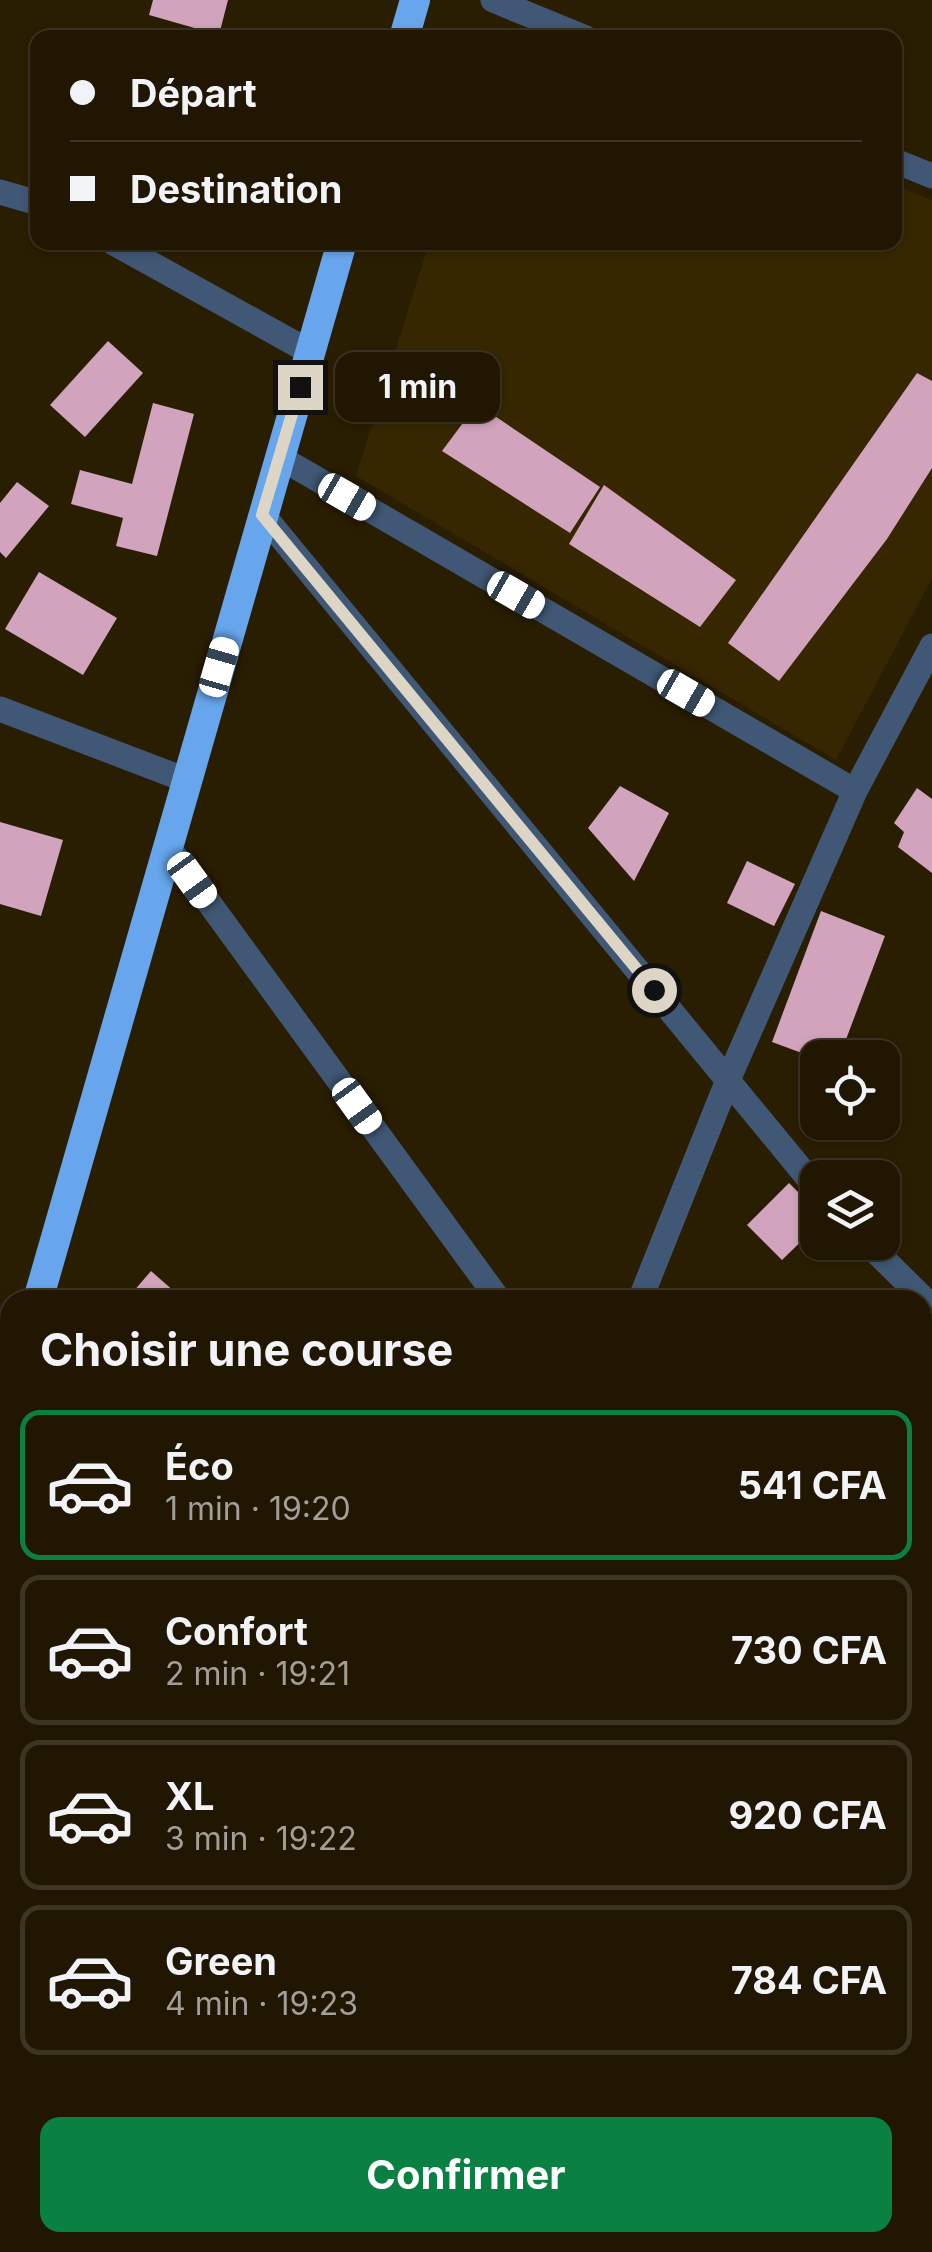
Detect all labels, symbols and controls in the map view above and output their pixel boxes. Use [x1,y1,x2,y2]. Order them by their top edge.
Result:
text: Départ [130,70,257,116]
text: Destination [130,166,342,212]
callout: 1 min [335,352,500,422]
route end [278,365,323,410]
text: 1 min [378,367,457,406]
car [314,469,380,525]
car [483,567,549,623]
car [196,634,242,700]
car [653,665,719,721]
car [162,847,222,913]
route start [632,968,677,1013]
map controls [800,1040,900,1260]
button: locate [800,1040,900,1140]
car [327,1073,387,1139]
button: layers [800,1160,900,1260]
text: Choisir une course [40,1322,453,1377]
icon: car [45,1440,135,1530]
text: Éco [165,1443,234,1489]
text: 541 CFA [738,1462,887,1508]
text: 1 min · 19:20 [165,1489,351,1528]
icon: car [45,1605,135,1695]
text: Confort [165,1608,308,1654]
text: 730 CFA [731,1627,887,1673]
text: 2 min · 19:21 [165,1654,350,1693]
icon: car [45,1770,135,1860]
text: XL [165,1773,215,1819]
text: 920 CFA [728,1792,887,1838]
text: 3 min · 19:22 [165,1819,357,1858]
icon: car [45,1935,135,2025]
text: Green [165,1938,277,1984]
text: 784 CFA [731,1957,887,2003]
text: 4 min · 19:23 [165,1984,358,2023]
button: Confirmer [40,2117,892,2232]

